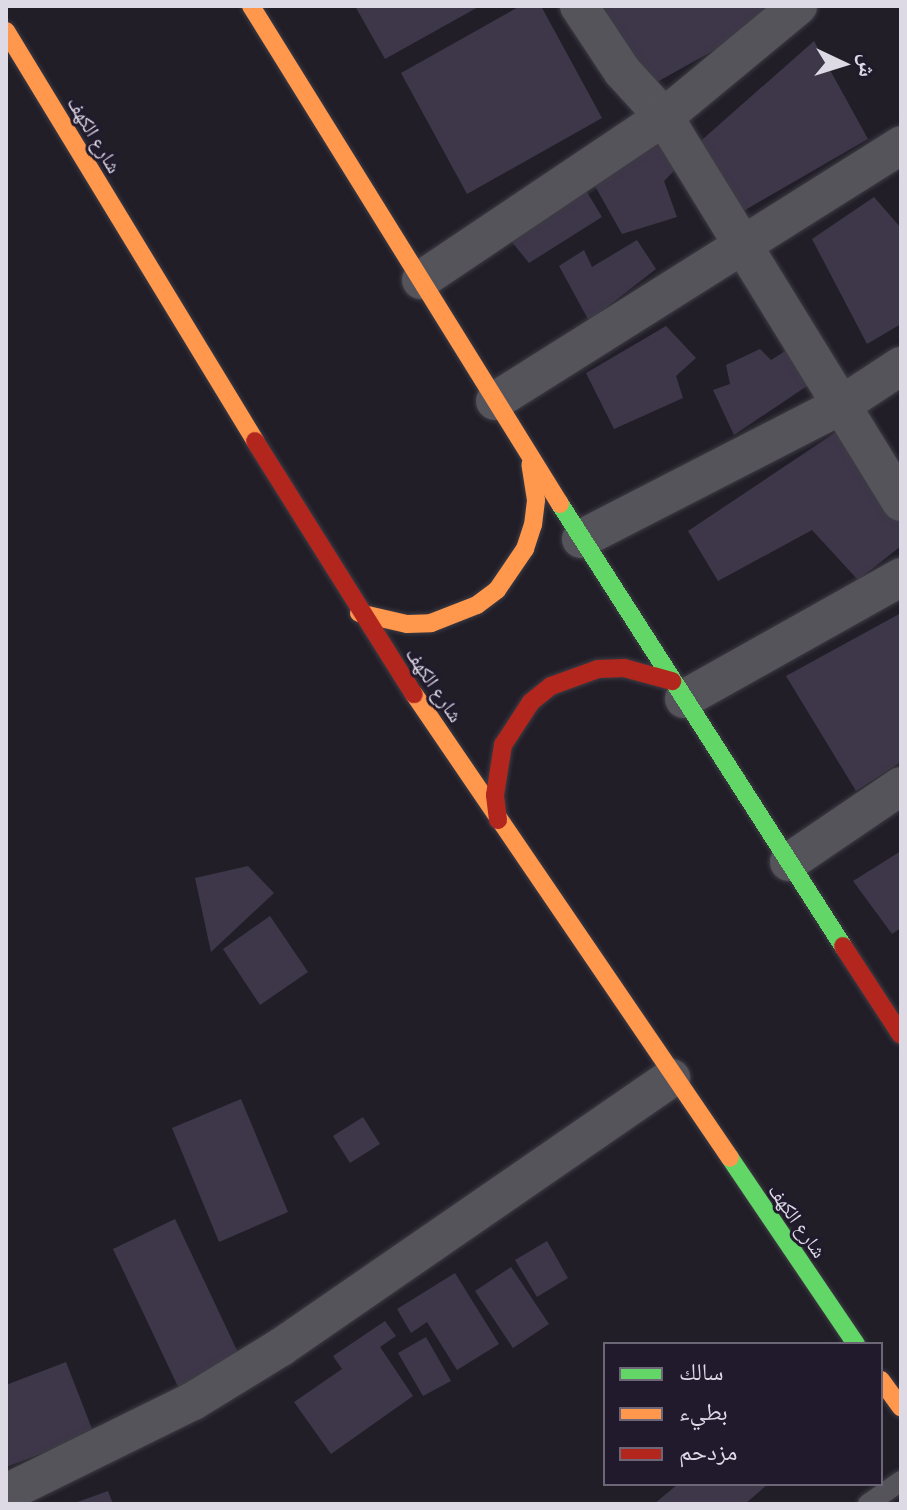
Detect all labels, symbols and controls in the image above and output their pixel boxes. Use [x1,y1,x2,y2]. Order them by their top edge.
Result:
north arrow [803,24,883,104]
text: ش [853,53,882,78]
street label: شارع الكهف [62,92,126,178]
street label: شارع الكهف [400,643,468,727]
street label: شارع الكهف [763,1179,831,1263]
legend [603,1342,883,1486]
text: سالك [679,1358,724,1386]
text: بطيء [679,1398,728,1426]
text: مزدحم [679,1438,738,1466]

